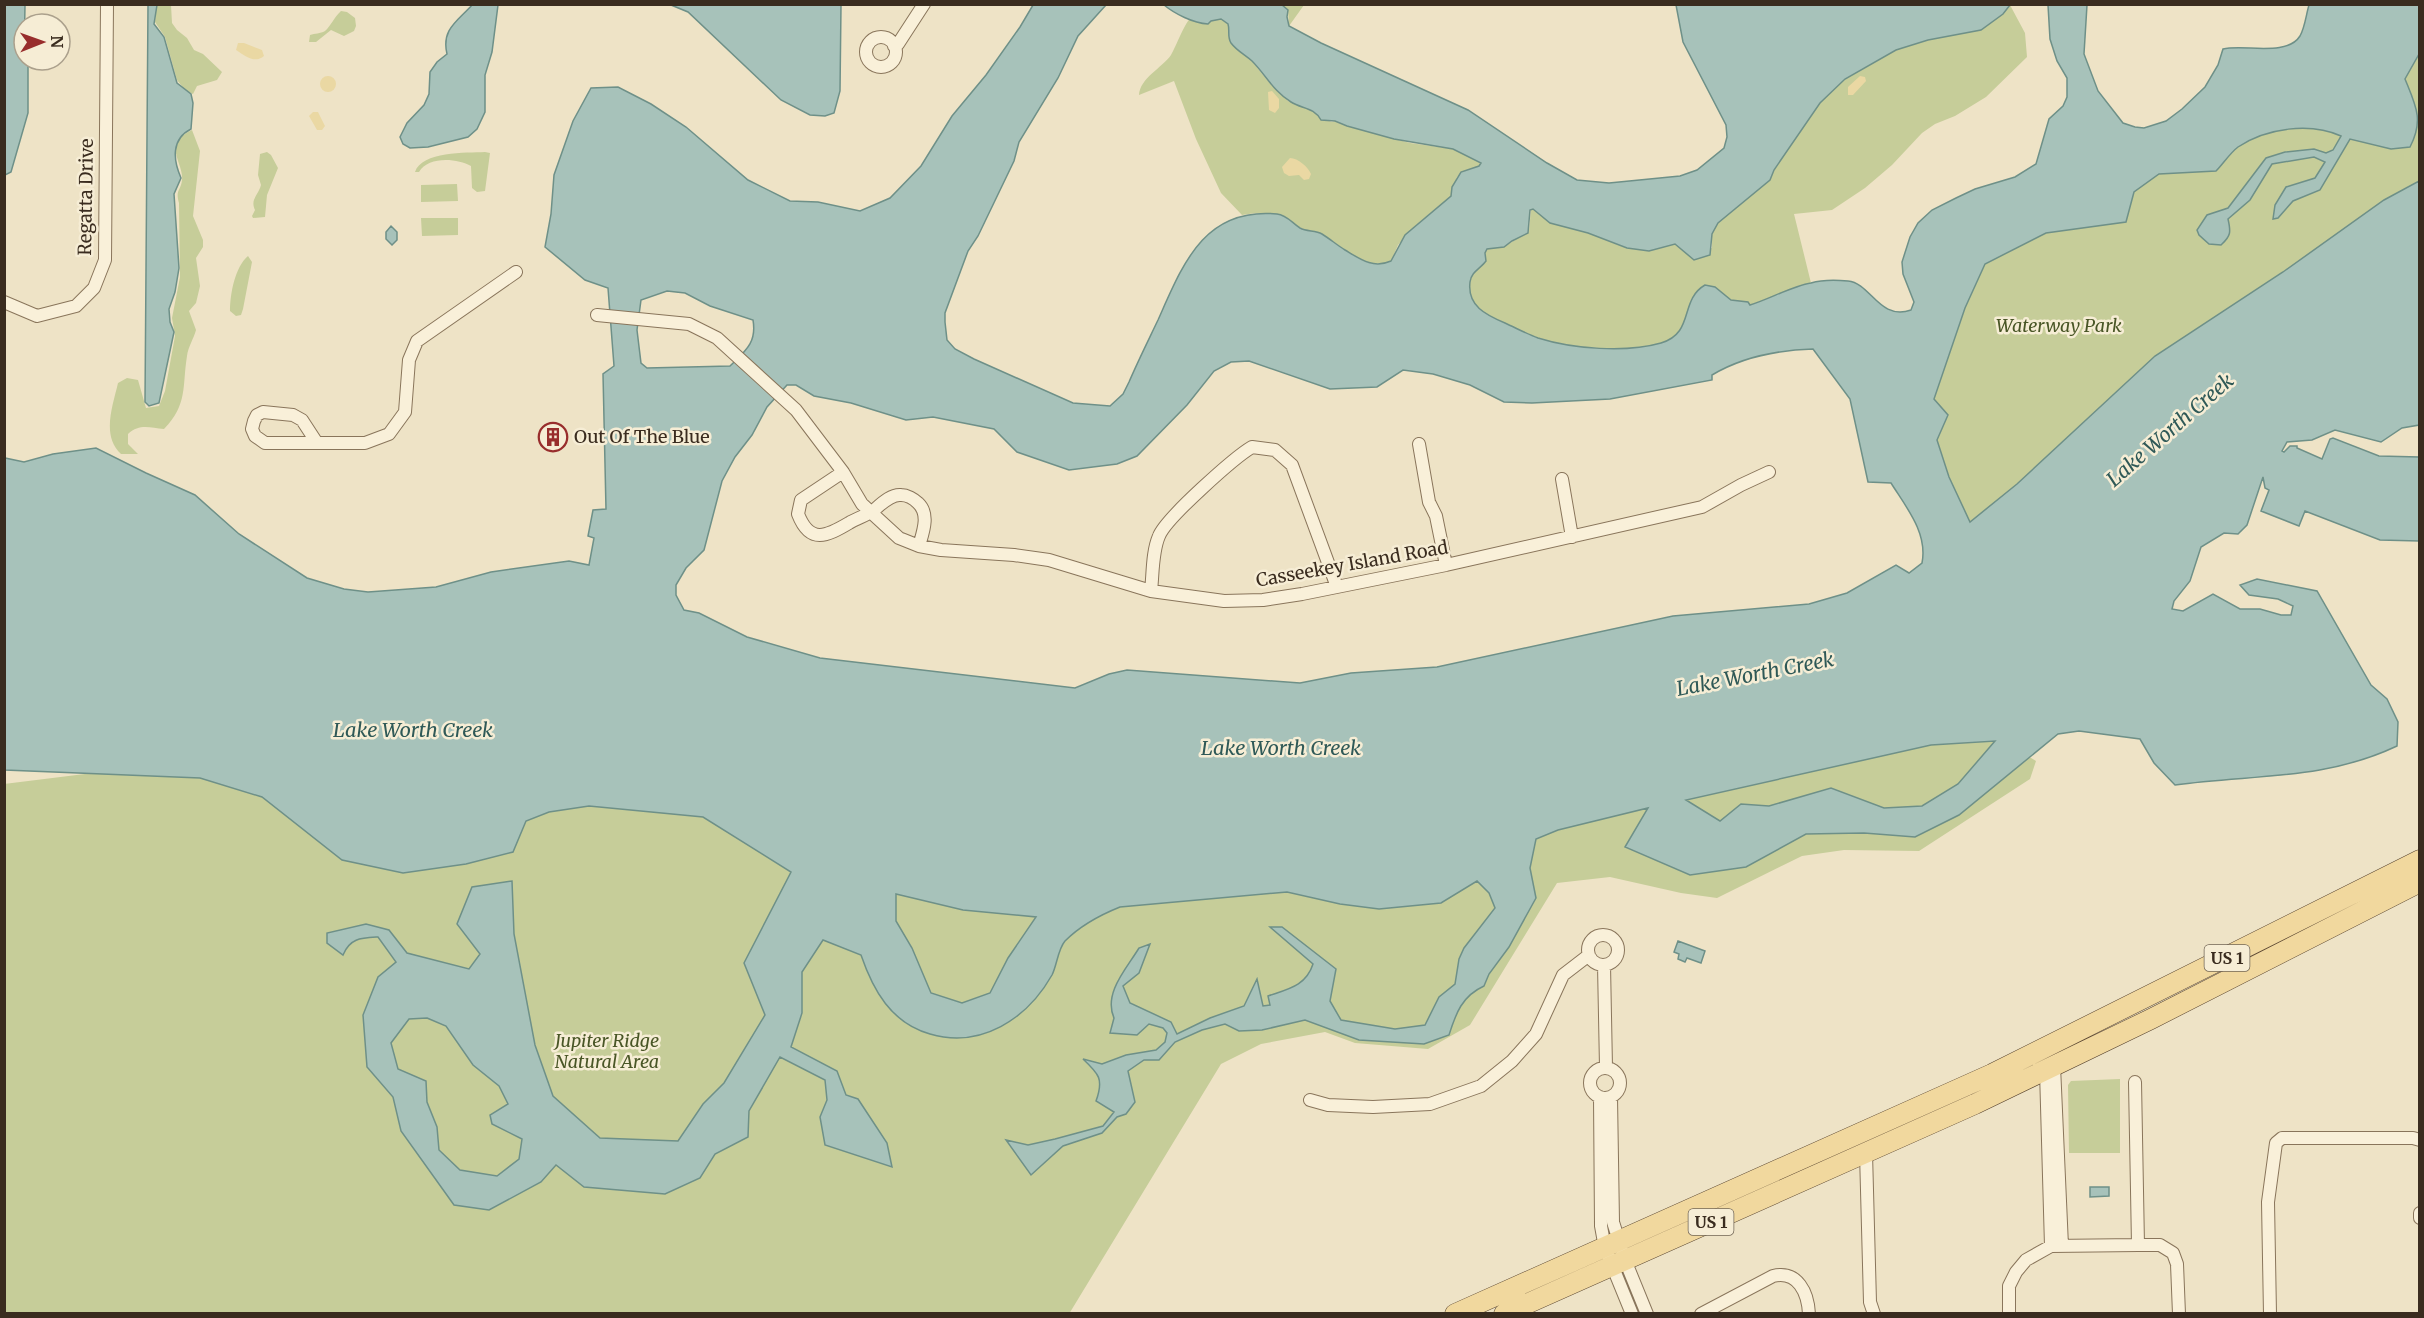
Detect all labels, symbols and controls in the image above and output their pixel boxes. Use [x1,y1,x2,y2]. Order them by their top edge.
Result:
north arrow [12,12,72,72]
text: N [47,35,67,49]
street label: Regatta Drive [73,138,98,256]
park label: Waterway Park [1996,314,2122,337]
water label: Lake Worth Creek [2101,368,2238,491]
building icon: Out Of The Blue [537,421,569,453]
place label: Out Of The Blue [574,425,710,448]
street label: Casseekey Island Road [1254,535,1450,592]
water label: Lake Worth Creek [1674,646,1836,701]
water label: Lake Worth Creek [333,717,493,742]
water label: Lake Worth Creek [1201,735,1361,760]
road number: US 1 [2204,945,2250,971]
park label: Jupiter Ridge Natural Area [553,1029,659,1073]
road number: US 1 [1688,1209,1734,1235]

